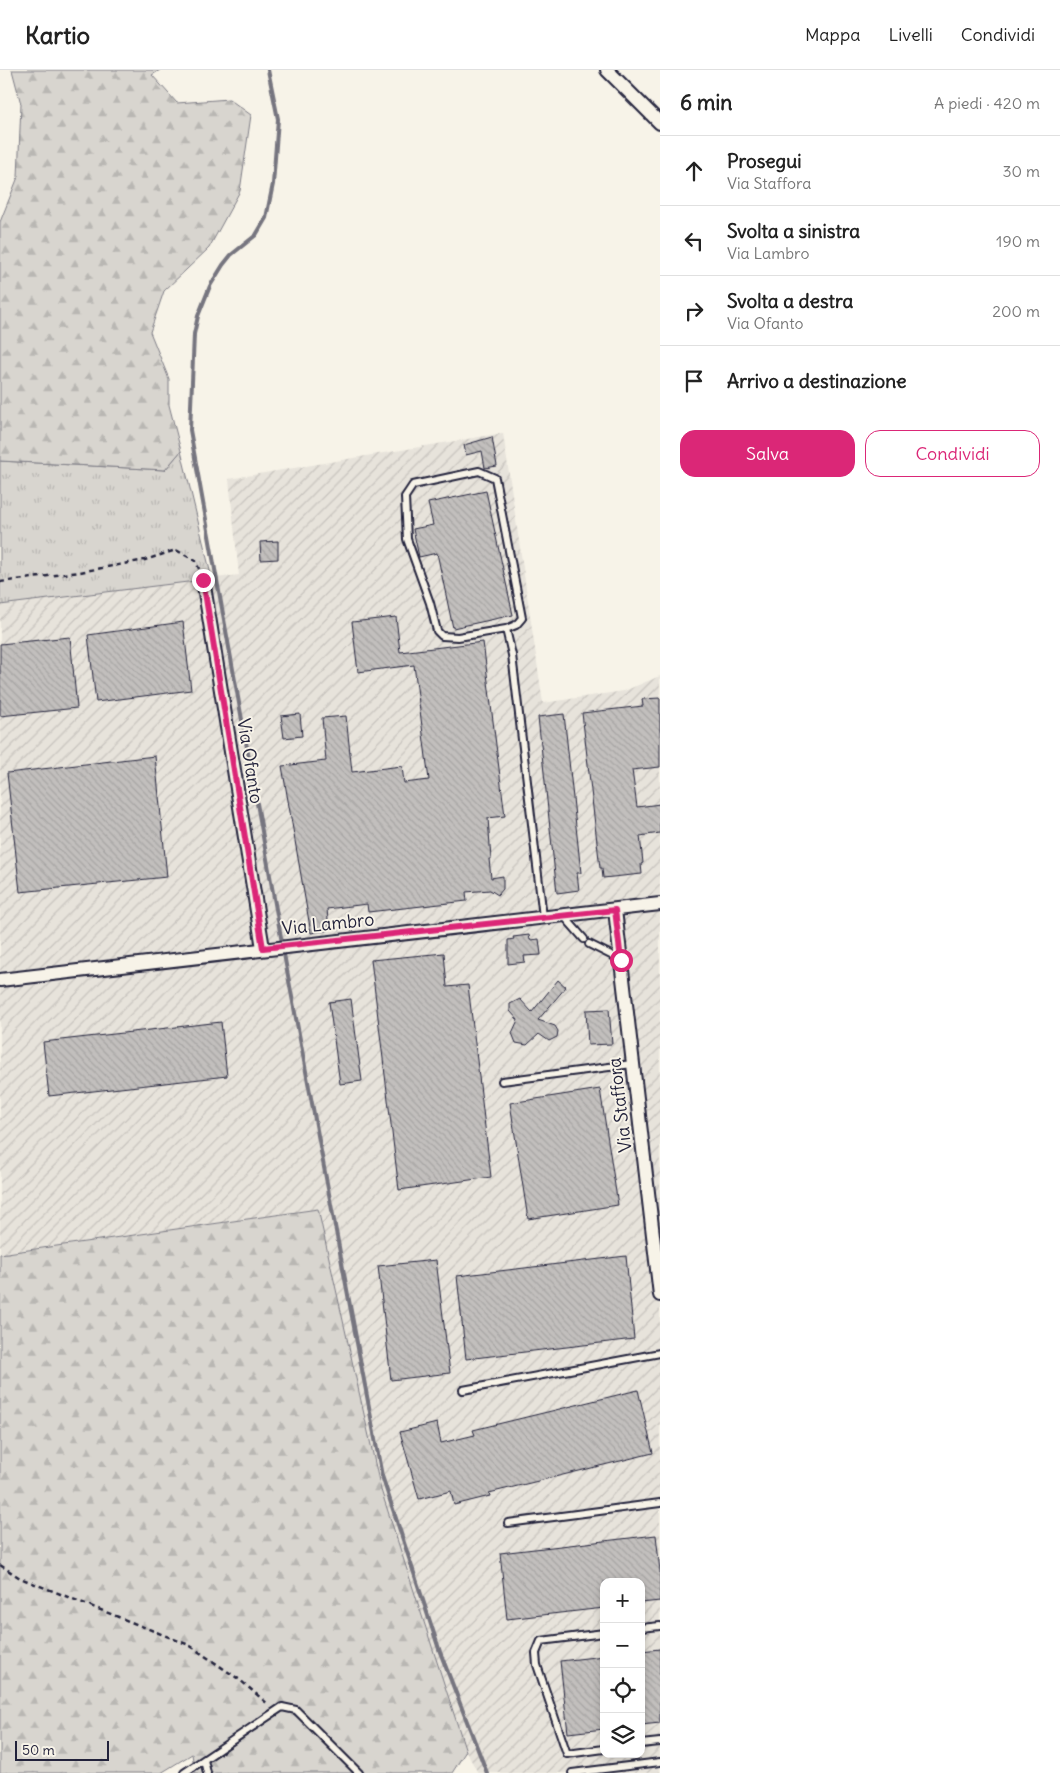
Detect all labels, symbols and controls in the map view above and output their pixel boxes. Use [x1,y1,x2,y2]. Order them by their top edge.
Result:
text: Kartio [25,20,90,50]
text: Mappa [805,23,860,46]
text: Livelli [888,23,933,46]
text: Condividi [961,23,1035,46]
text: 6 min [680,89,732,116]
text: A piedi · 420 m [934,93,1040,113]
text: Prosegui [727,149,802,173]
icon: ahead [680,157,708,185]
text: 30 m [1003,161,1040,181]
text: Via Staffora [727,173,811,193]
text: Svolta a sinistra [727,219,860,243]
icon: left [680,227,708,255]
text: 190 m [996,231,1040,251]
text: Via Lambro [727,243,810,263]
text: Svolta a destra [727,289,853,313]
icon: right [680,297,708,325]
text: 200 m [992,301,1040,321]
text: Via Ofanto [727,313,804,333]
icon: arrive [680,367,708,395]
text: Arrivo a destinazione [727,369,906,393]
button: Salva [680,430,855,477]
button: Condividi [865,430,1040,477]
route end [192,569,215,592]
street label: Via Ofanto [232,717,269,805]
street label: Via Lambro [281,907,375,940]
route start [610,949,633,972]
street label: Via Staffora [602,1057,637,1154]
map controls [600,1578,645,1758]
button: + [600,1578,645,1623]
button: − [600,1623,645,1668]
button: locate [600,1668,645,1713]
button: layers [600,1713,645,1758]
scale bar [15,1738,109,1761]
text: 50 m [22,1741,55,1759]

